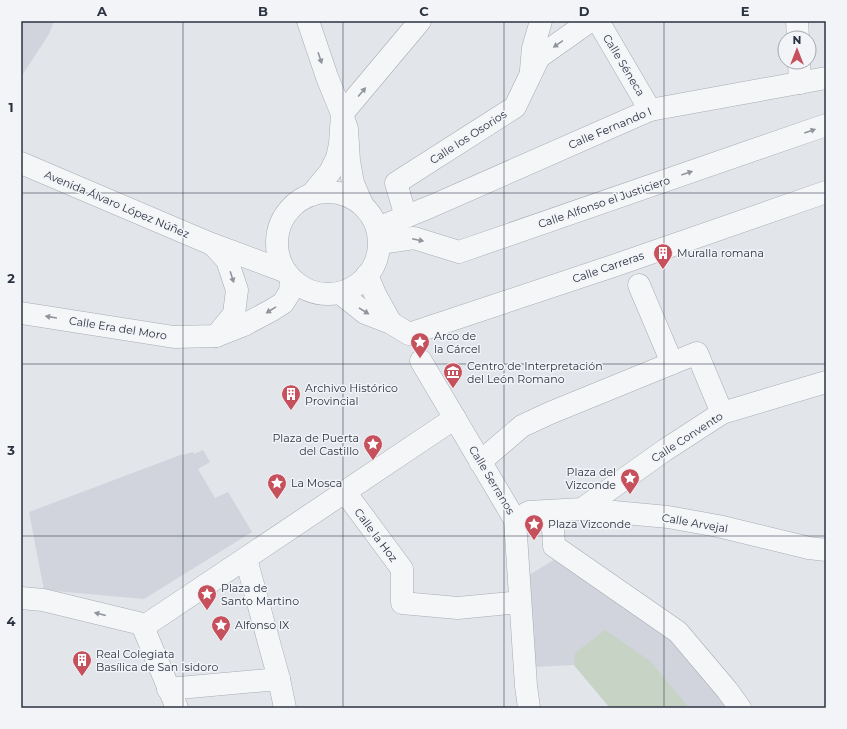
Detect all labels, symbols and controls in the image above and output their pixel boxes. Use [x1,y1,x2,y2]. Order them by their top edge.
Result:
text: A [96,3,108,19]
text: B [258,3,268,19]
text: C [419,3,429,19]
text: D [579,3,590,19]
text: E [741,3,750,19]
north arrow [777,30,817,70]
street label: Calle Séneca [600,31,648,99]
text: N [793,33,801,47]
one-way arrow [553,40,563,48]
one-way arrow [318,52,324,64]
one-way arrow [357,86,366,97]
text: 1 [8,99,14,115]
street label: Calle Fernando I [566,104,654,152]
street label: Calle los Osorios [427,107,510,167]
one-way arrow [804,127,816,133]
street label: Avenida Álvaro López Núñez [42,167,192,241]
one-way arrow [682,170,694,176]
street label: Calle Alfonso el Justiciero [536,173,672,231]
one-way arrow [412,238,424,244]
building icon: Muralla romana [652,242,674,270]
place label: Muralla romana [677,246,764,260]
street label: Calle Carreras [570,248,646,286]
text: 2 [7,270,15,286]
one-way arrow [230,272,236,284]
one-way arrow [265,307,277,314]
one-way arrow [359,307,369,315]
street label: Calle Era del Moro [68,313,168,343]
one-way arrow [45,314,57,320]
place label: Arco de la Cárcel [434,329,481,356]
place icon: Arco de la Cárcel [409,331,431,359]
place label: Centro de Interpretación del León Romano [467,359,603,386]
museum icon: Centro de Interpretación del León Romano [442,361,464,389]
place label: Archivo Histórico Provincial [305,381,398,408]
building icon: Archivo Histórico Provincial [280,383,302,411]
street label: Calle Convento [649,409,725,465]
place label: Plaza de Puerta del Castillo [272,431,359,458]
place icon: Plaza de Puerta del Castillo [362,433,384,461]
text: 3 [6,442,15,458]
street label: Calle Serranos [466,443,518,517]
place label: Plaza del Vizconde [566,465,616,492]
place icon: Plaza del Vizconde [619,467,641,495]
place icon: La Mosca [266,472,288,500]
place label: La Mosca [291,476,342,490]
street label: Calle la Hoz [351,505,401,565]
street label: Calle Arvejal [661,510,729,536]
place icon: Plaza Vizconde [523,513,545,541]
place label: Plaza Vizconde [548,517,631,531]
place label: Plaza de Santo Martino [221,581,299,608]
place icon: Plaza de Santo Martino [196,583,218,611]
one-way arrow [93,610,106,616]
text: 4 [7,613,16,629]
place icon: Alfonso IX [210,614,232,642]
place label: Alfonso IX [235,618,290,632]
place label: Real Colegiata Basílica de San Isidoro [96,647,218,674]
building icon: Real Colegiata Basílica de San Isidoro [71,649,93,677]

